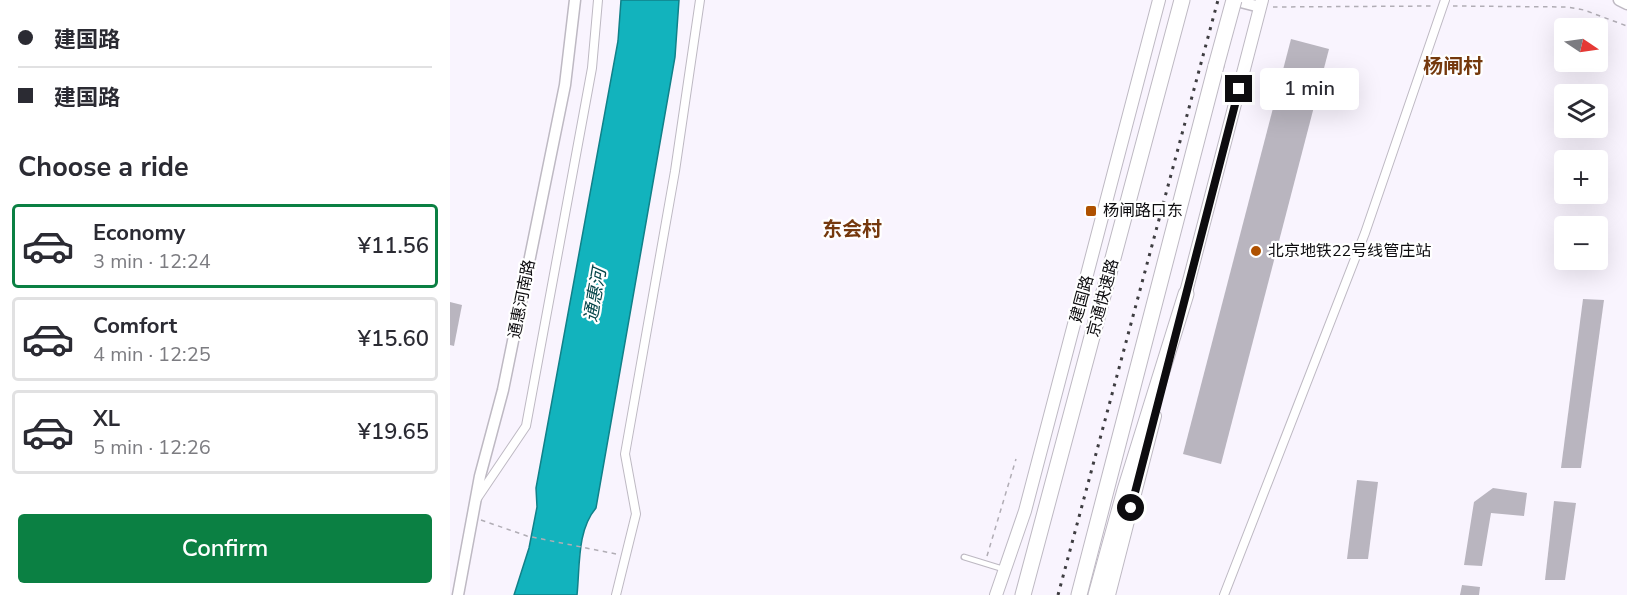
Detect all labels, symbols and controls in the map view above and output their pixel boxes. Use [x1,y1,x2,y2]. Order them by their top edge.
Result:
north arrow [1554,18,1608,72]
map controls [1554,18,1608,270]
text: 建国路 [54,25,120,55]
district label: 杨闸村 [1423,53,1483,80]
callout: 1 min [1260,68,1359,110]
route end [1225,75,1252,102]
text: 1 min [1284,75,1335,102]
text: 建国路 [54,83,120,113]
button: layers [1554,84,1608,138]
text: Choose a ride [18,149,189,186]
button: + [1554,150,1608,204]
place label: 杨闸路口东 [1103,200,1183,222]
marker: 杨闸路口东 [1084,204,1098,218]
district label: 东会村 [822,216,882,243]
button: − [1554,216,1608,270]
text: Economy [93,218,185,248]
icon: car [21,219,75,273]
text: ¥11.56 [358,231,429,261]
place label: 北京地铁22号线管庄站 [1268,240,1431,262]
marker: 北京地铁22号线管庄站 [1249,244,1263,258]
text: 3 min · 12:24 [93,248,211,275]
street label: 京通快速路 [1082,257,1124,339]
street label: 通惠河南路 [504,258,540,340]
water label: 通惠河 [578,263,612,324]
street label: 建国路 [1065,273,1099,325]
text: Comfort [93,311,177,341]
icon: car [21,312,75,366]
text: ¥15.60 [358,324,429,354]
text: 4 min · 12:25 [93,341,211,368]
text: XL [93,404,120,434]
icon: car [21,405,75,459]
text: ¥19.65 [358,417,429,447]
text: 5 min · 12:26 [93,434,211,461]
route start [1117,494,1144,521]
button: Confirm [18,514,432,583]

